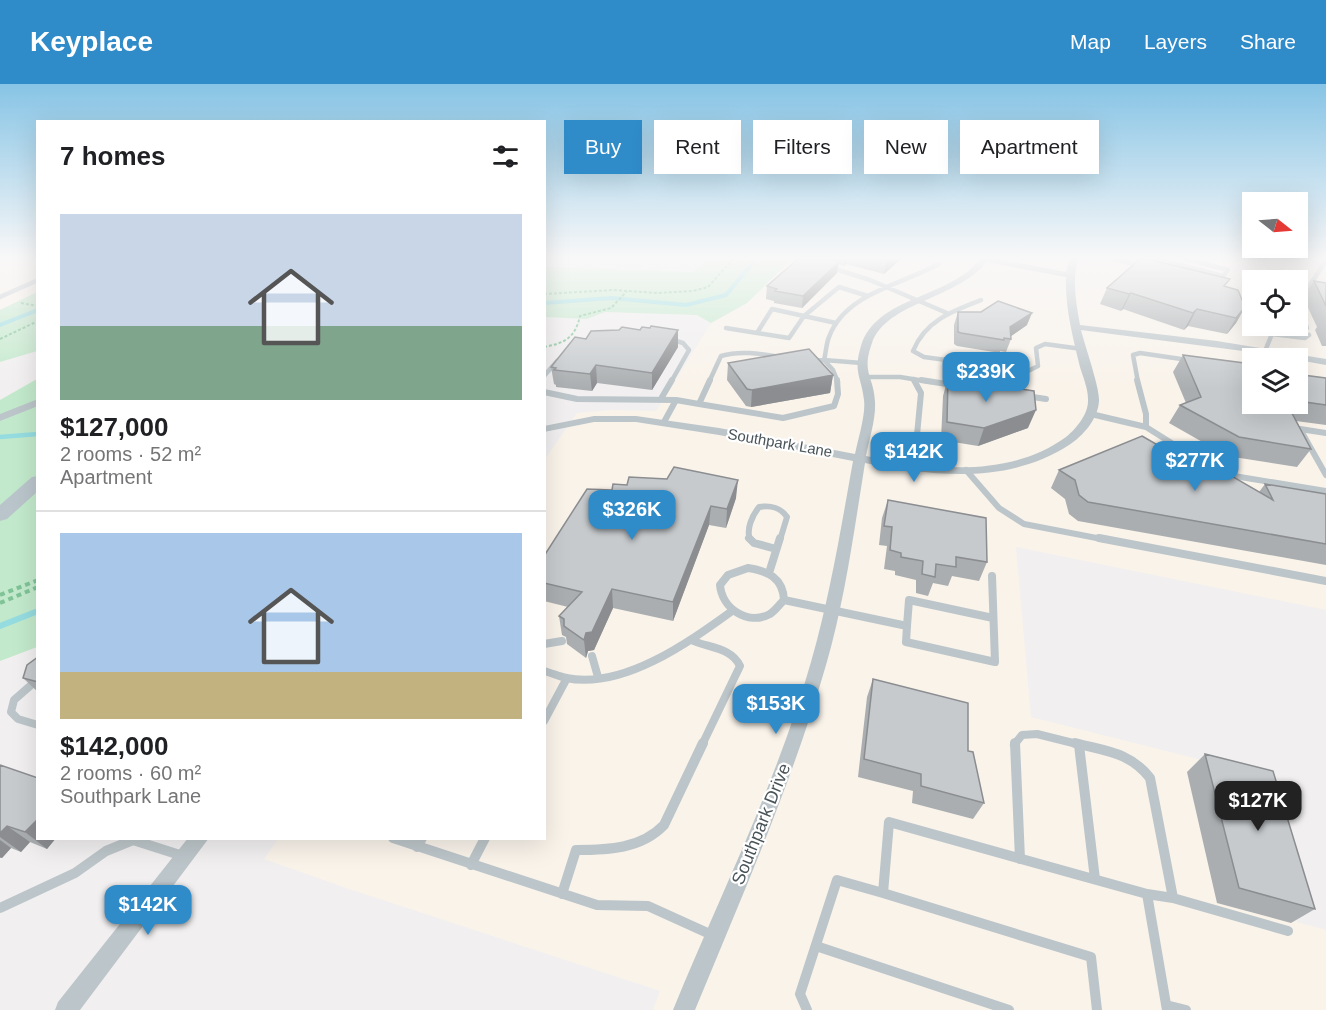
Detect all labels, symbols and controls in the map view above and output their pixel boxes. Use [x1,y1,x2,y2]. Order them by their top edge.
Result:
text: Keyplace [30,26,153,57]
text: Map [1070,30,1111,53]
text: Layers [1144,30,1207,53]
text: Share [1240,30,1296,53]
chip: Buy [564,120,642,174]
chip: Rent [654,120,741,174]
chip: Filters [753,120,852,174]
chip: New [864,120,948,174]
chip: Apartment [960,120,1099,174]
icon: filters [489,140,522,173]
text: 7 homes [60,141,166,171]
north arrow [1242,192,1308,258]
map controls [1242,192,1308,414]
icon: home [237,253,345,361]
button: locate [1242,270,1308,336]
button: layers [1242,348,1308,414]
pin: $239K [944,352,1028,403]
text: $239K [957,360,1015,382]
text: $127,000 [60,412,168,442]
street label: Southpark Lane [726,425,834,460]
pin: $142K [872,432,956,483]
text: $142K [885,440,943,462]
pin: $277K [1153,441,1237,492]
text: 2 rooms · 52 m² [60,443,201,465]
text: $277K [1166,449,1224,471]
text: Apartment [60,466,152,488]
pin: $326K [590,490,674,541]
text: $326K [603,498,661,520]
icon: home [237,572,345,680]
pin: $153K [734,684,818,735]
text: $153K [747,692,805,714]
text: $142,000 [60,731,168,761]
street label: Southpark Drive [728,760,794,888]
text: 2 rooms · 60 m² [60,762,201,784]
pin: $127K [1216,781,1300,832]
text: Southpark Lane [60,785,201,807]
text: $127K [1229,789,1287,811]
pin: $142K [106,885,190,936]
text: $142K [119,893,177,915]

